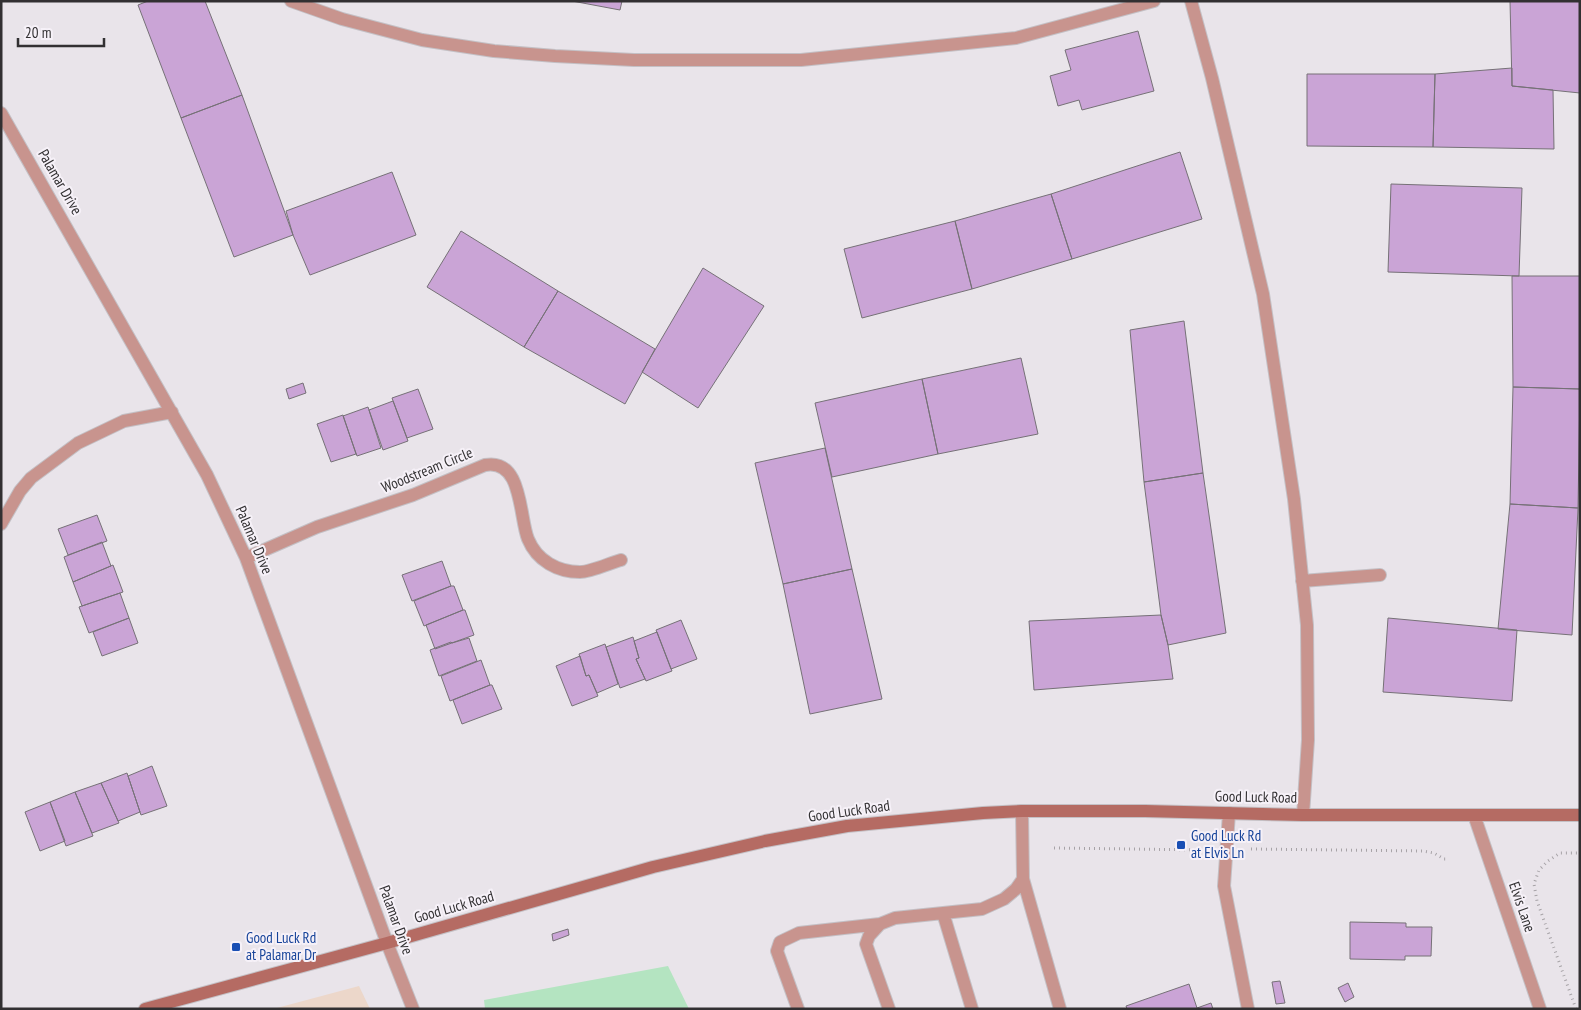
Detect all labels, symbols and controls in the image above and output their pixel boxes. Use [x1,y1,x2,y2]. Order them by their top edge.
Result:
scale bar [18,15,104,47]
text: 20 m [25,23,51,42]
street label: Palamar Drive [34,146,87,218]
street label: Woodstream Circle [378,443,475,496]
street label: Palamar Drive [232,503,277,577]
street label: Good Luck Road [1215,786,1297,807]
street label: Good Luck Road [807,795,891,826]
place label: Good Luck Rd at Elvis Ln [1191,826,1261,862]
marker: Good Luck Rd at Elvis Ln [1175,839,1187,851]
street label: Elvis Lane [1505,879,1540,935]
street label: Palamar Drive [375,883,418,957]
street label: Good Luck Road [412,886,496,927]
place label: Good Luck Rd at Palamar Dr [246,928,317,964]
marker: Good Luck Rd at Palamar Dr [230,941,242,953]

